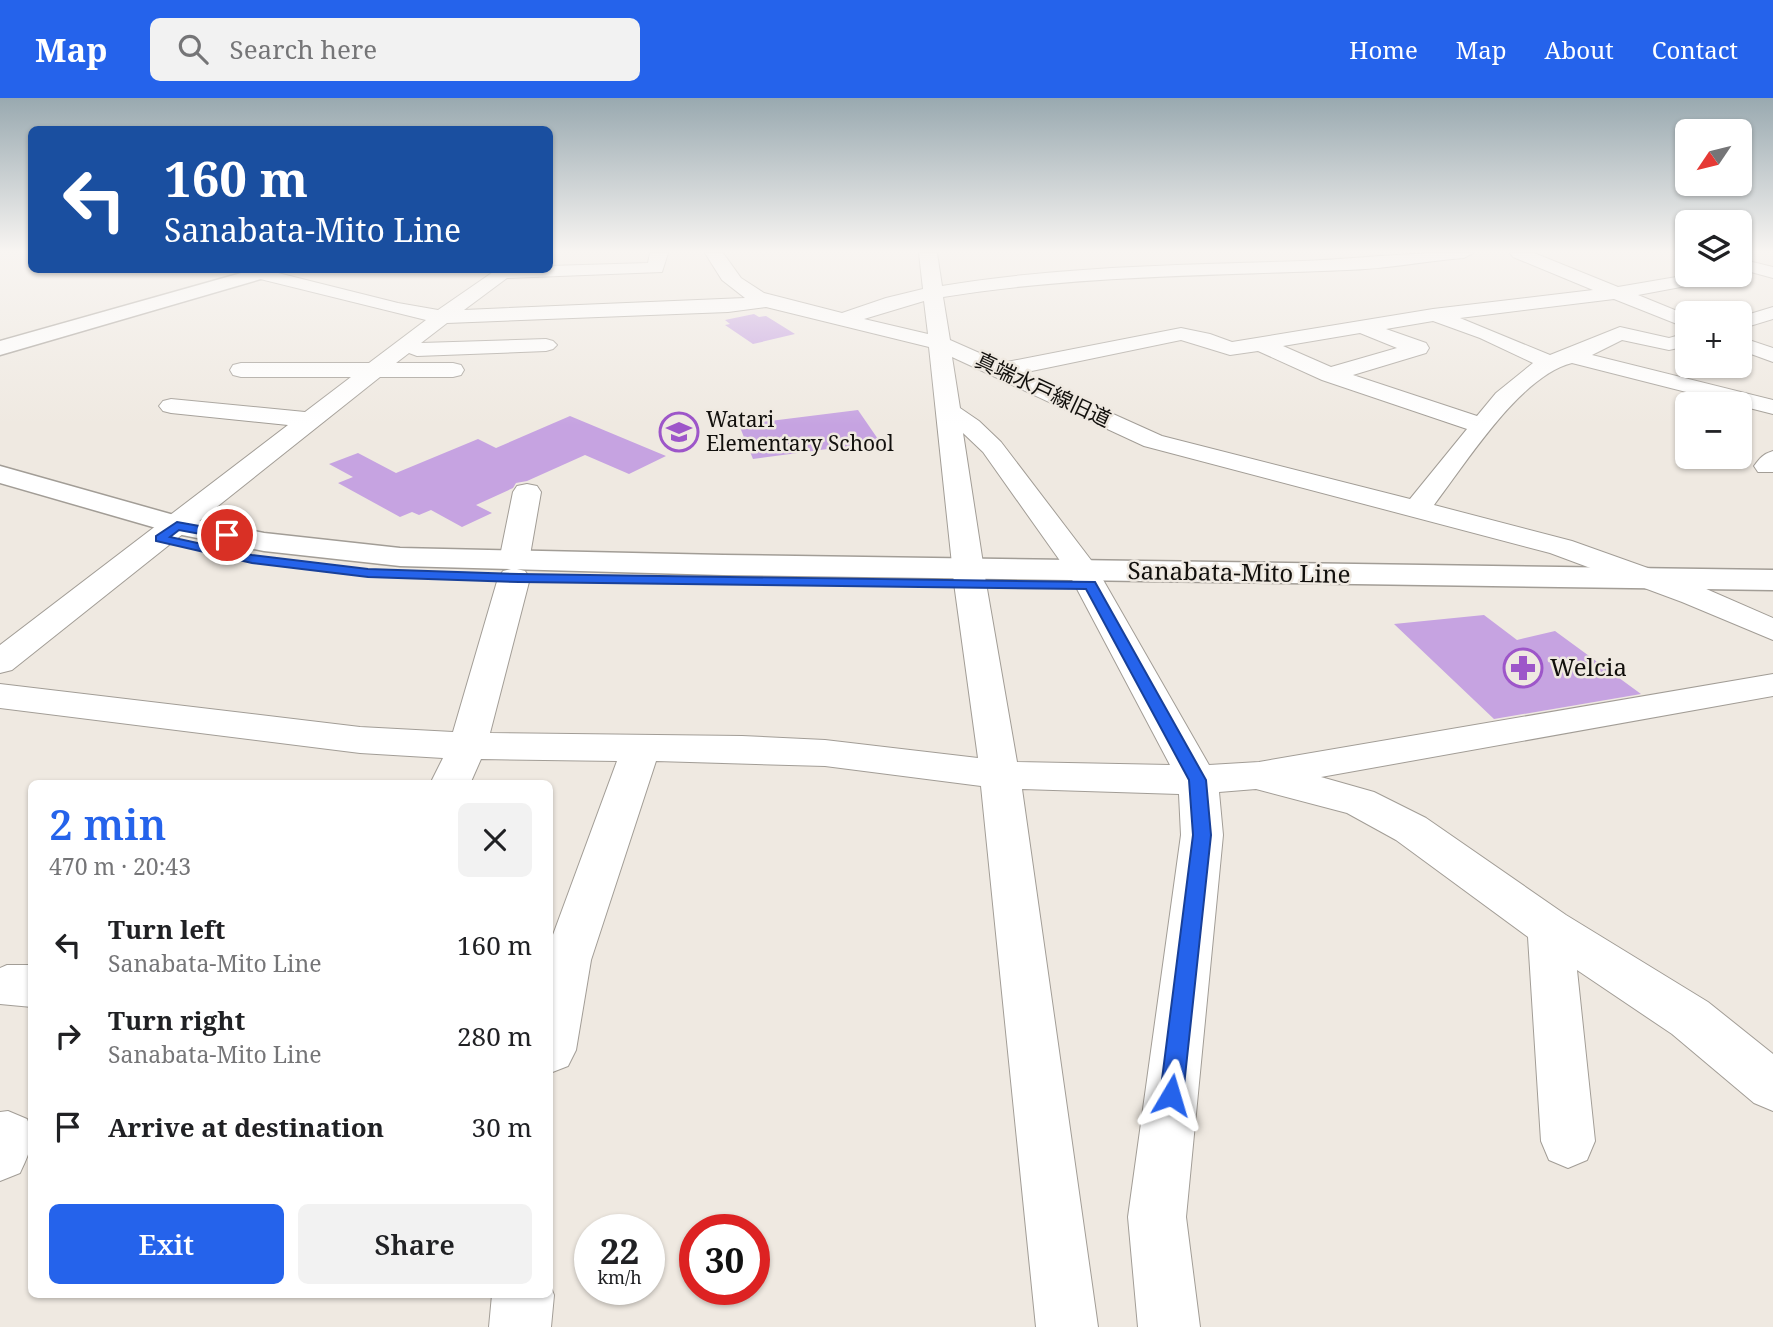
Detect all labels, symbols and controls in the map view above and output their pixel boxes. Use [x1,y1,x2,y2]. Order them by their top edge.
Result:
search box [150,18,640,81]
text: Map [35,27,108,72]
icon: search [174,30,212,68]
text: Search here [230,31,377,67]
text: Home [1349,33,1418,66]
text: Map [1456,33,1507,66]
text: About [1545,33,1614,66]
text: Contact [1652,33,1738,66]
north arrow [1675,119,1752,196]
map controls [1675,119,1752,469]
text: 160 m [164,145,308,211]
icon: left [49,154,140,245]
text: Sanabata-Mito Line [164,208,461,251]
button: layers [1675,210,1752,287]
button: + [1675,301,1752,378]
street label: 真端水戸線旧道 [971,345,1116,433]
button: − [1675,392,1752,469]
place label: Watari Elementary School [706,405,894,457]
school or university icon: Watari Elementary School [658,411,700,453]
pin [197,505,257,565]
icon: arrive [208,516,246,554]
street label: Sanabata-Mito Line [1127,553,1351,590]
pharmacy icon: Welcia [1502,647,1544,689]
place label: Welcia [1550,650,1627,683]
text: 2 min [49,795,166,852]
button: close [458,803,532,877]
text: 470 m · 20:43 [49,850,191,882]
text: Turn left [108,911,225,947]
icon: left [49,926,87,964]
text: 160 m [457,927,532,963]
text: Sanabata-Mito Line [108,947,322,979]
text: Turn right [108,1002,245,1038]
icon: right [49,1017,87,1055]
text: 280 m [457,1018,532,1054]
text: Sanabata-Mito Line [108,1038,322,1070]
position arrow [1134,1058,1208,1132]
icon: arrive [49,1108,87,1146]
text: Arrive at destination [108,1109,384,1145]
text: 30 m [472,1109,532,1145]
button: Exit [49,1204,284,1284]
button: Share [298,1204,532,1284]
speed limit sign: 30 [679,1214,770,1305]
text: 22 [600,1227,639,1274]
text: km/h [597,1265,642,1289]

